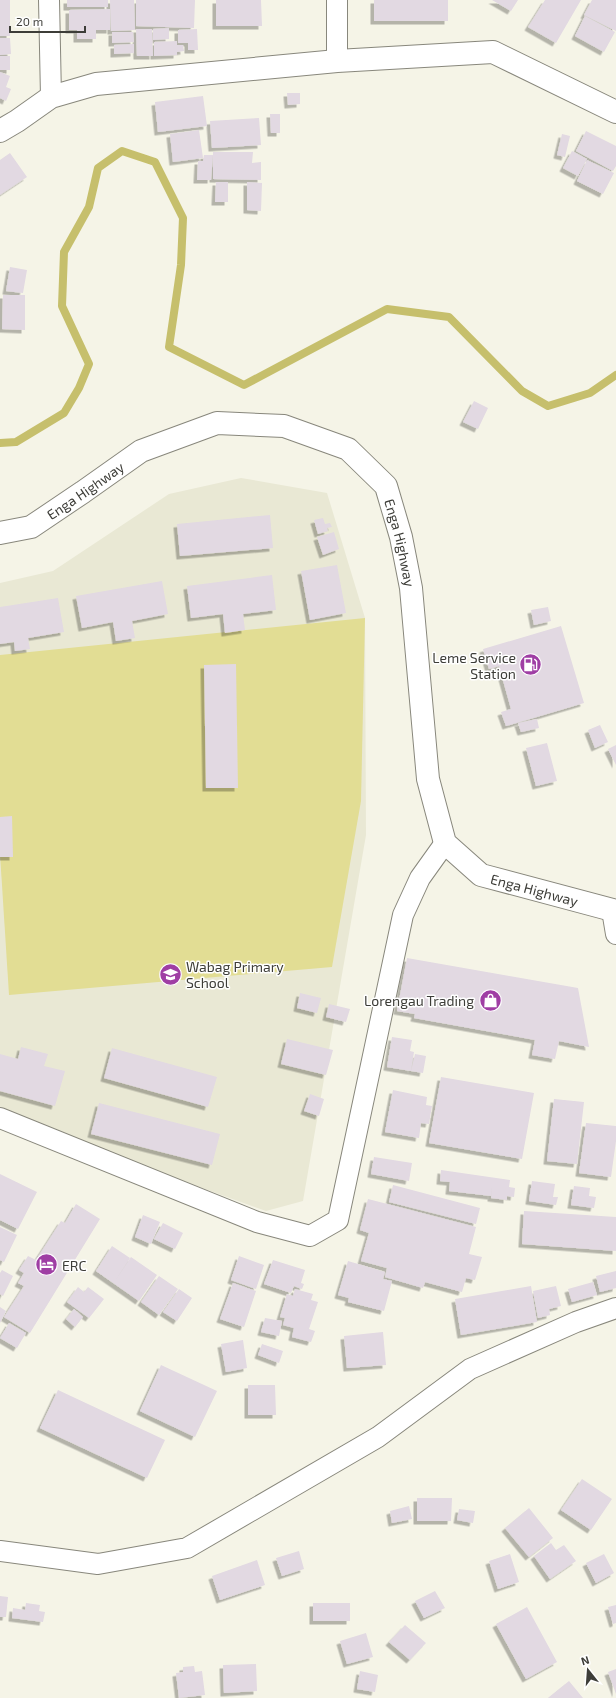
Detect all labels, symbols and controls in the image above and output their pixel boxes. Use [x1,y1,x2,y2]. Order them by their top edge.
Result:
scale bar [10,8,85,34]
text: 20 m [16,14,43,28]
street label: Enga Highway [43,457,127,523]
street label: Enga Highway [382,497,419,589]
place label: Leme Service Station [432,649,516,682]
fuel station icon: Leme Service Station [518,652,544,678]
street label: Enga Highway [489,869,581,909]
place label: Wabag Primary School [186,958,284,991]
school or university icon: Wabag Primary School [158,961,184,987]
shop icon: Lorengau Trading [477,987,503,1013]
place label: Lorengau Trading [364,992,474,1009]
hotel icon: ERC [34,1252,60,1278]
place label: ERC [62,1257,86,1274]
north arrow [568,1650,608,1690]
text: N [579,1653,591,1667]

